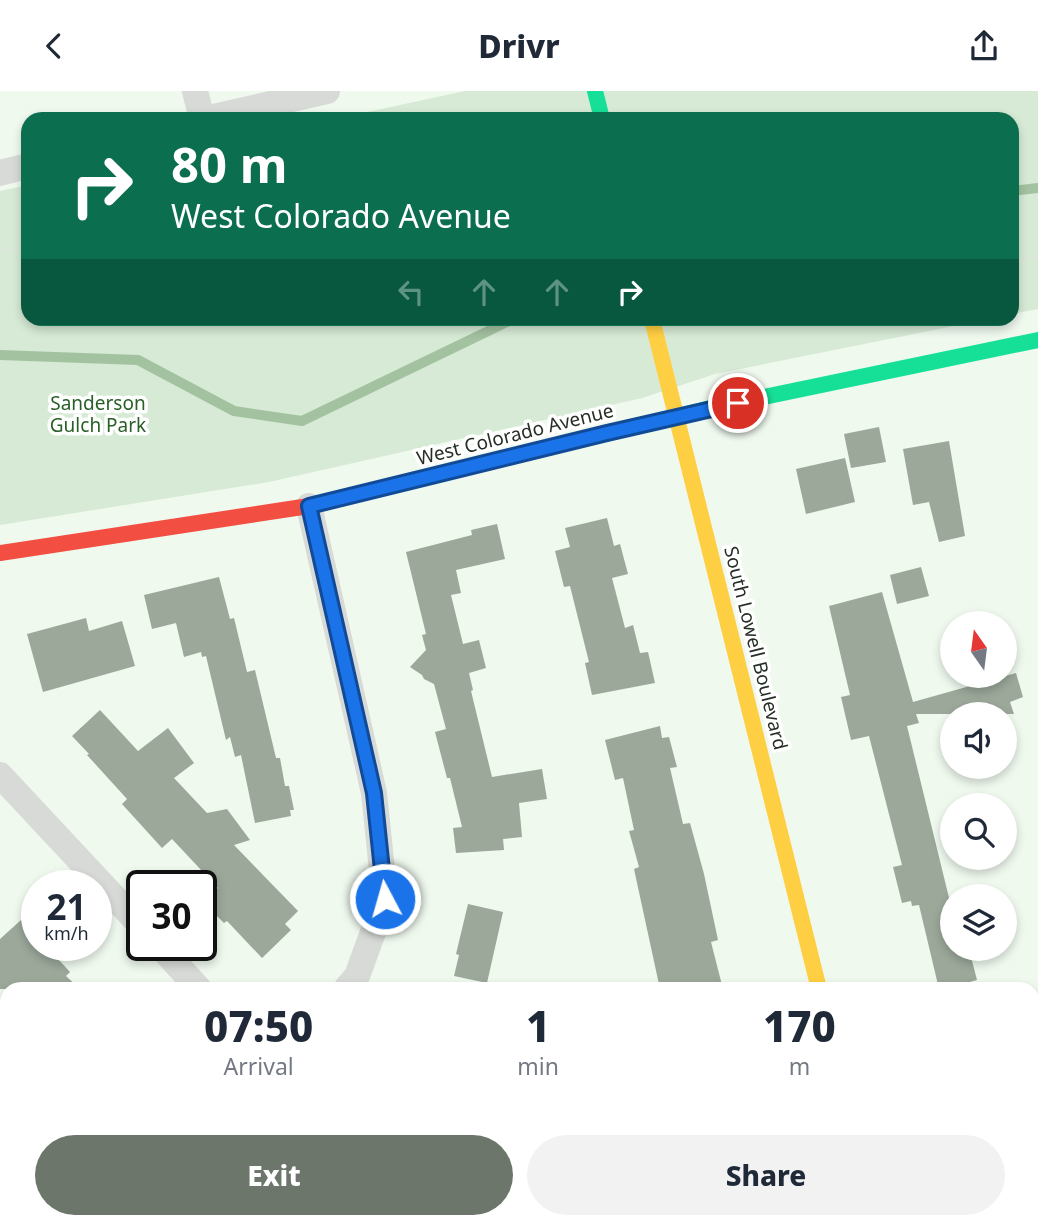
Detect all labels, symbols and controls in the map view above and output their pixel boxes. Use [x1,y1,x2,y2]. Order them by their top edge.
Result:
text: Drivr [478,24,560,67]
icon: back [35,27,73,65]
icon: share [965,27,1003,65]
text: 80 m [171,131,288,197]
icon: right [56,140,147,231]
text: West Colorado Avenue [171,194,511,237]
icon: left [392,273,430,311]
icon: ahead [465,273,503,311]
icon: ahead [538,273,576,311]
icon: right [611,273,649,311]
pin [708,373,768,433]
icon: arrive [719,384,757,422]
park label: Sanderson Gulch Park [50,390,146,438]
street label: West Colorado Avenue [414,397,616,471]
street label: South Lowell Boulevard [718,543,794,753]
north arrow [940,611,1017,688]
map controls [940,611,1017,961]
button: sound [940,702,1017,779]
button: search [940,793,1017,870]
position arrow [348,862,422,936]
speed limit sign: 30 [126,870,217,961]
text: 21 [46,883,87,930]
button: layers [940,884,1017,961]
text: km/h [44,921,89,945]
text: 07:50 [204,997,313,1054]
text: 1 [526,997,550,1054]
text: 170 [763,997,836,1054]
text: Arrival [224,1050,294,1082]
text: min [517,1050,559,1082]
text: m [789,1050,810,1082]
button: Exit [35,1135,513,1215]
button: Share [527,1135,1005,1215]

